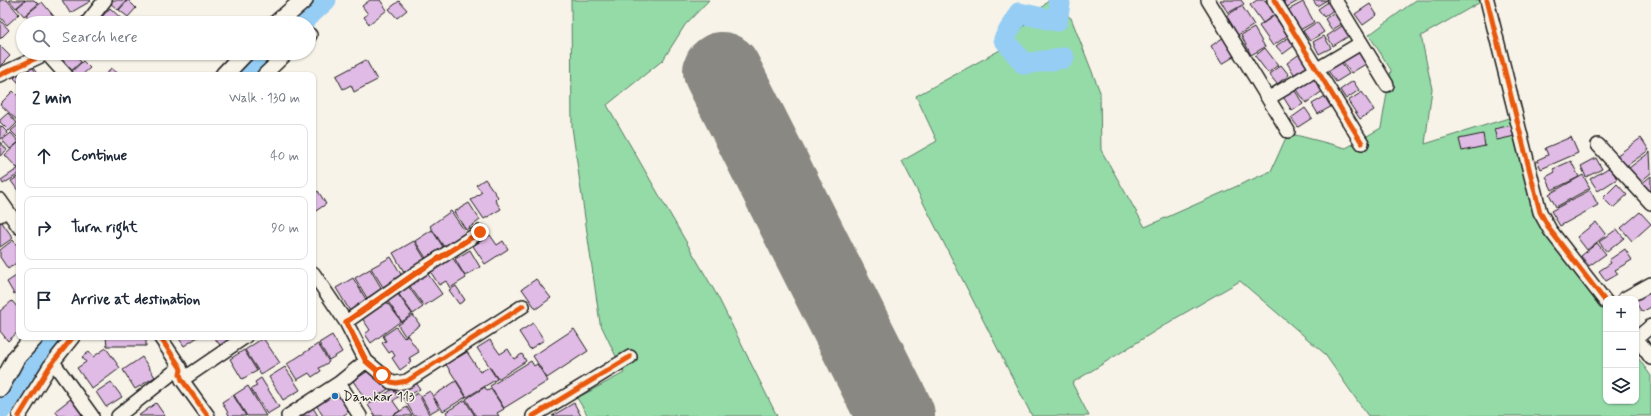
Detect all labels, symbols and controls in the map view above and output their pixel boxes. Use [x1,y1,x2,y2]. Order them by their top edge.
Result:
search box [16,16,316,60]
icon: search [30,27,52,49]
text: Search here [62,28,138,48]
text: 2 min [32,87,72,109]
text: Walk · 130 m [229,90,300,107]
icon: ahead [33,145,55,167]
text: Continue [71,146,127,166]
text: 40 m [270,148,299,165]
icon: right [33,217,55,239]
text: Turn right [71,218,138,238]
text: 90 m [271,220,299,237]
route end [471,223,489,241]
icon: arrive [33,289,55,311]
text: Arrive at destination [71,290,200,310]
map controls [1603,296,1639,404]
button: + [1603,296,1639,332]
button: − [1603,332,1639,368]
route start [373,366,391,384]
button: layers [1603,368,1639,404]
place label: Damkar 113 [343,388,415,406]
marker: Damkar 113 [330,391,340,401]

